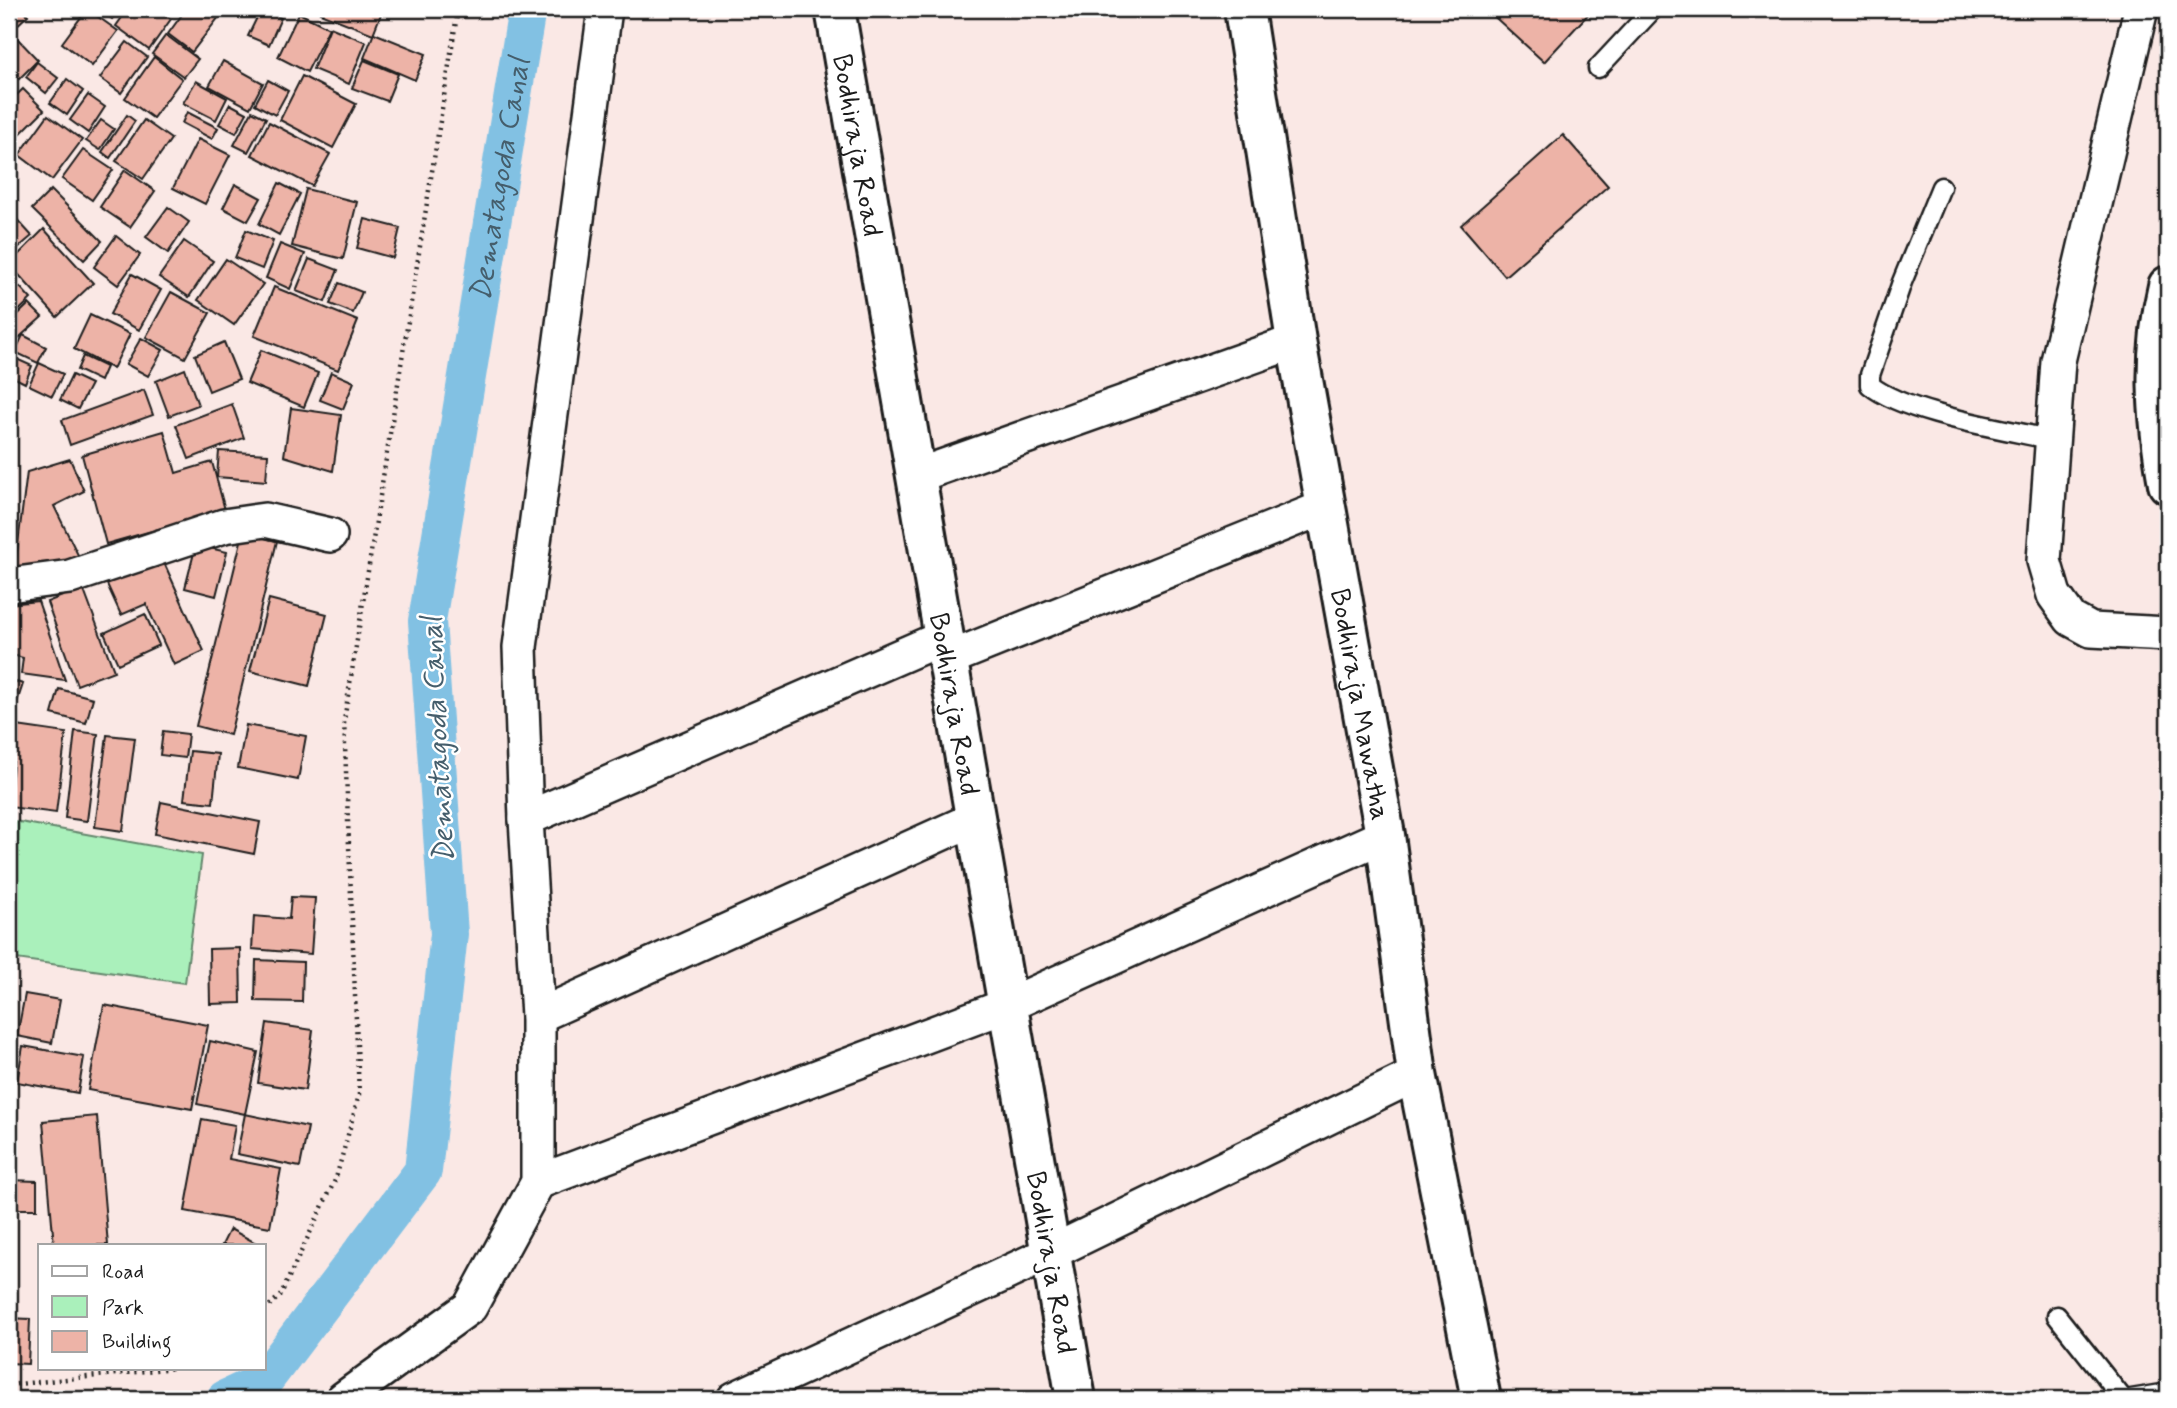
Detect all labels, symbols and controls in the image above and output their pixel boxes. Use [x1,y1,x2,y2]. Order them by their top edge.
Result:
street label: Bodhiraja Road [822,51,890,240]
water label: Dematagoda Canal [462,52,540,304]
street label: Bodhiraja Mawatha [1320,586,1398,824]
street label: Bodhiraja Road [919,610,987,798]
water label: Dematagoda Canal [412,613,465,864]
street label: Bodhiraja Road [1016,1169,1084,1357]
legend [38,1244,266,1370]
text: Road [102,1258,144,1286]
text: Park [102,1294,144,1322]
text: Building [102,1328,172,1358]

